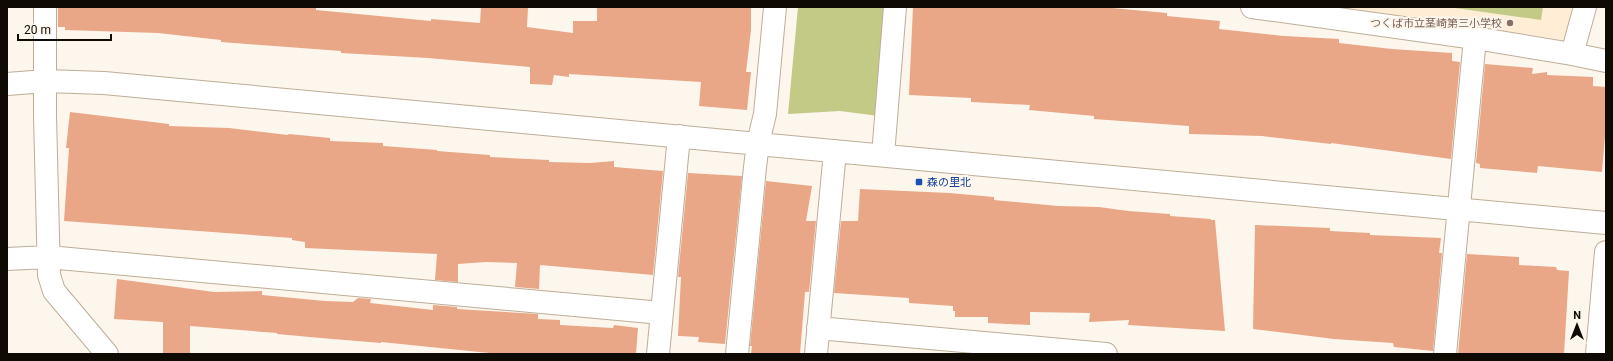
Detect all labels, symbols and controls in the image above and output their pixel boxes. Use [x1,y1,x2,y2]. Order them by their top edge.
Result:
scale bar [18,16,111,42]
place label: つくば市立茎崎第三小学校 [1370,17,1502,30]
marker: つくば市立茎崎第三小学校 [1505,18,1515,28]
text: 20 m [24,23,51,37]
place label: 森の里北 [927,176,971,189]
marker: 森の里北 [914,177,924,187]
north arrow [1557,305,1597,345]
text: N [1573,309,1581,322]

